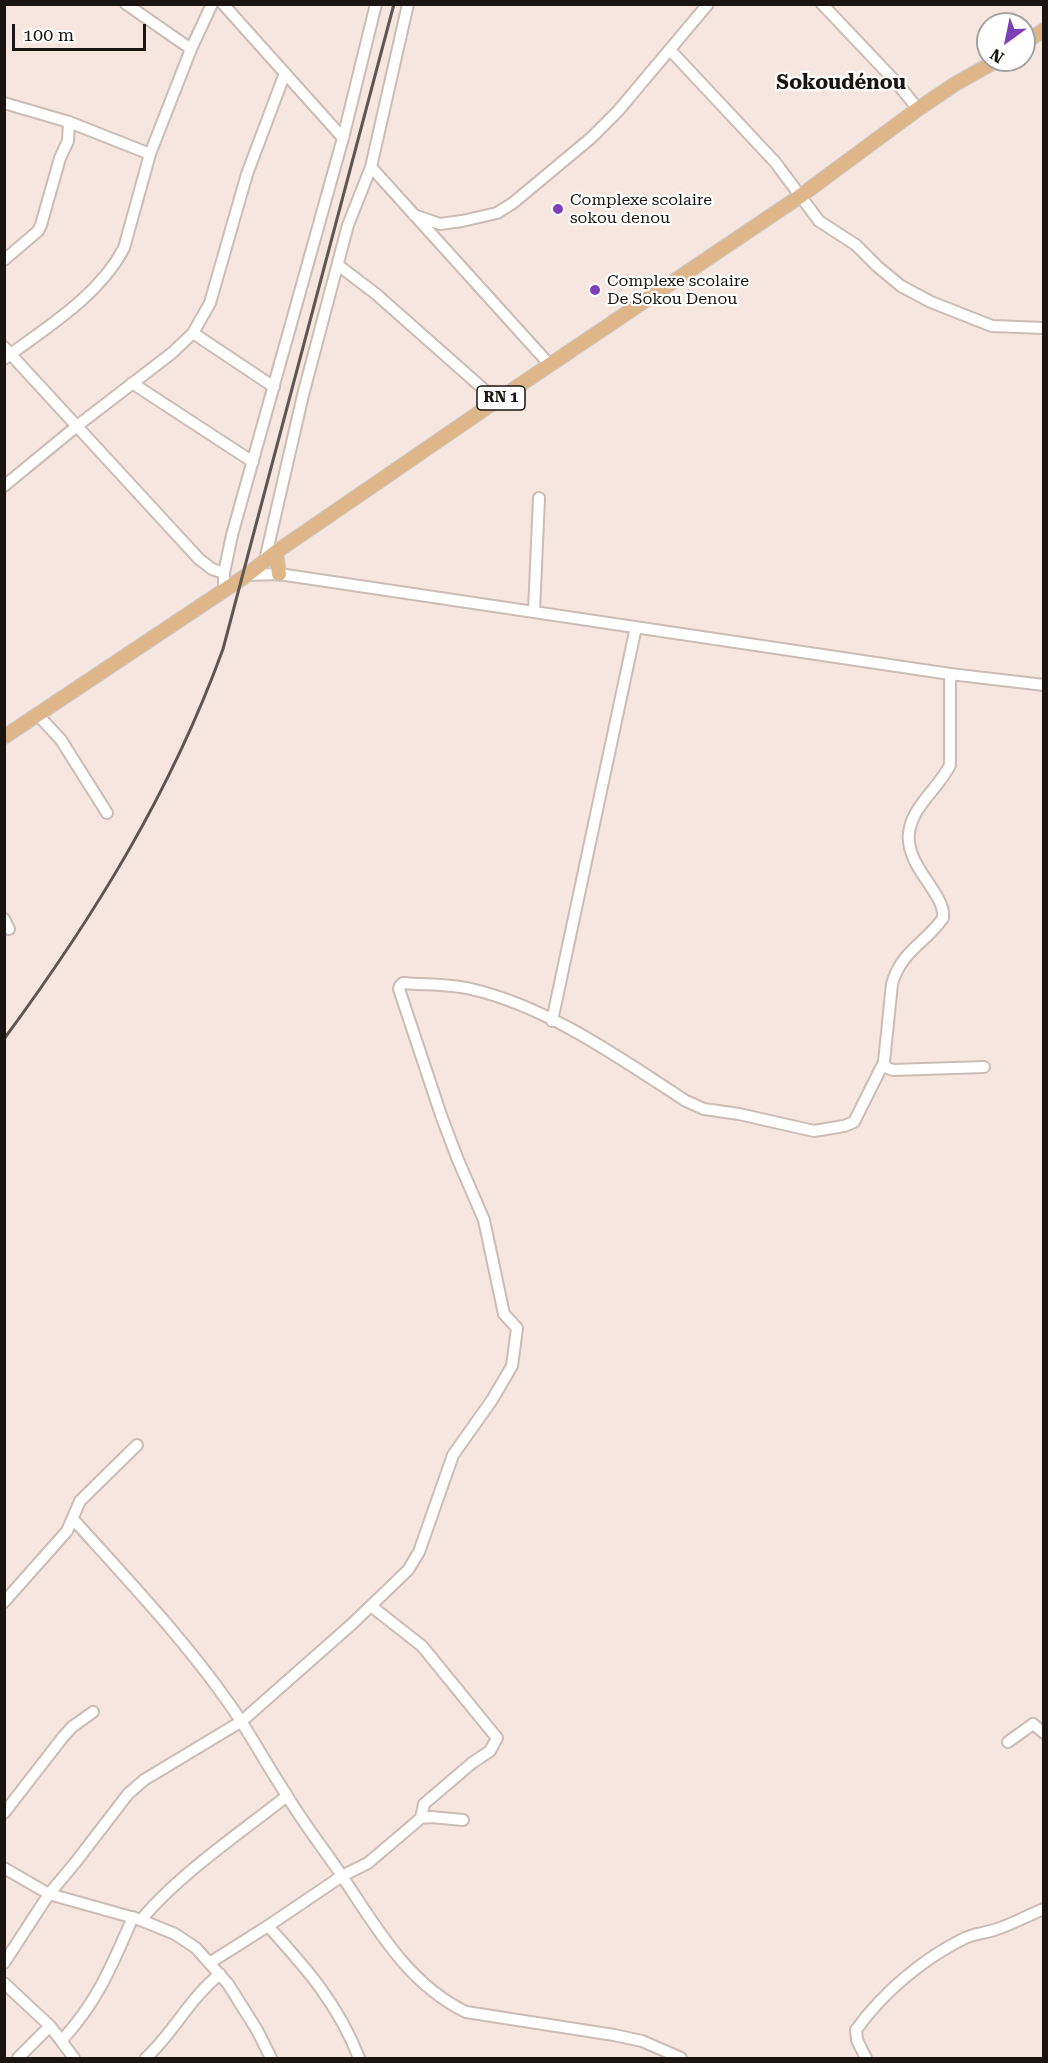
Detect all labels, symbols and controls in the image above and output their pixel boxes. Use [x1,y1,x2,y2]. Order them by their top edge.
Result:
scale bar [15,12,148,50]
north arrow [976,12,1036,72]
text: 100 m [23,24,74,45]
text: N [987,45,1007,67]
district label: Sokoudénou [776,71,906,95]
place label: Complexe scolaire sokou denou [570,190,712,228]
marker: Complexe scolaire sokou denou [551,202,565,216]
place label: Complexe scolaire De Sokou Denou [607,271,749,309]
marker: Complexe scolaire De Sokou Denou [588,283,602,297]
road number: RN 1 [477,386,525,410]

